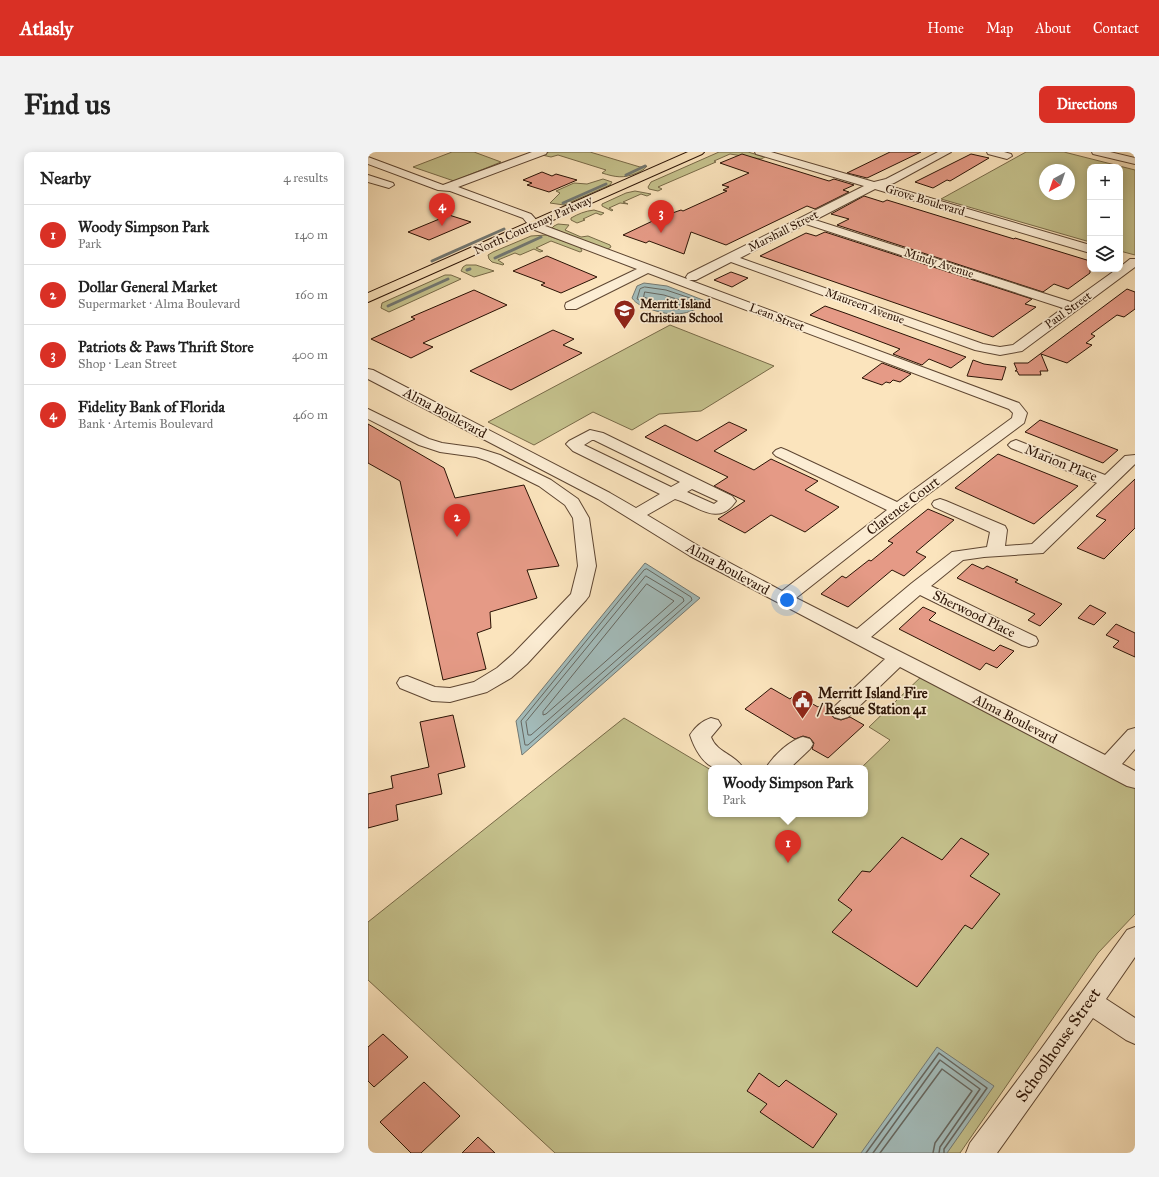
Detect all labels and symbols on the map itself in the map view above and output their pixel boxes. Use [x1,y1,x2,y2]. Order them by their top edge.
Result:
north arrow [1039,164,1075,200]
street label: Grove Boulevard [884,181,966,219]
street label: North Courtenay Parkway [472,192,595,257]
pin: 4 [429,193,455,226]
pin: 3 [648,200,674,233]
street label: Marshall Street [746,207,821,255]
street label: Mindy Avenue [902,245,976,281]
street label: Maureen Avenue [823,285,907,327]
street label: Paul Street [1042,288,1094,331]
place label: Merritt Island Christian School [640,297,724,325]
school or university icon: Merritt Island Christian School [612,298,638,331]
street label: Lean Street [747,300,807,334]
street label: Alma Boulevard [399,383,490,442]
street label: Marion Place [1022,441,1100,485]
street label: Clarence Court [863,473,943,539]
pin: 2 [444,504,470,537]
street label: Alma Boulevard [683,539,772,599]
street label: Sherwood Place [930,587,1018,641]
your location [777,590,797,610]
place label: Merritt Island Fire / Rescue Station 41 [816,685,928,719]
public building icon: Merritt Island Fire / Rescue Station 41 [789,688,815,721]
street label: Alma Boulevard [969,690,1060,747]
pin: 1 [775,830,801,863]
street label: Schoolhouse Street [1011,984,1105,1106]

